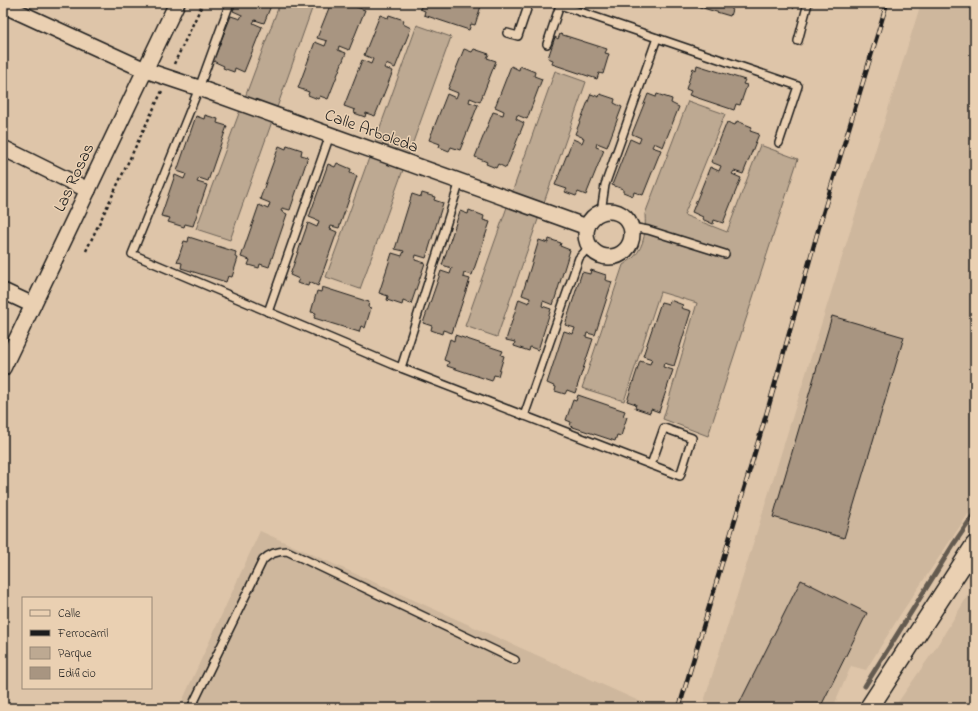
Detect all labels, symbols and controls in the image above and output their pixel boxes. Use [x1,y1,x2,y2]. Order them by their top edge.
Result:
street label: Calle Arboleda [321,103,422,160]
street label: Las Rosas [48,139,101,216]
legend [22,597,152,689]
text: Calle [58,605,81,623]
text: Ferrocarril [57,625,108,643]
text: Parque [58,645,92,663]
text: Edificio [58,665,96,683]

